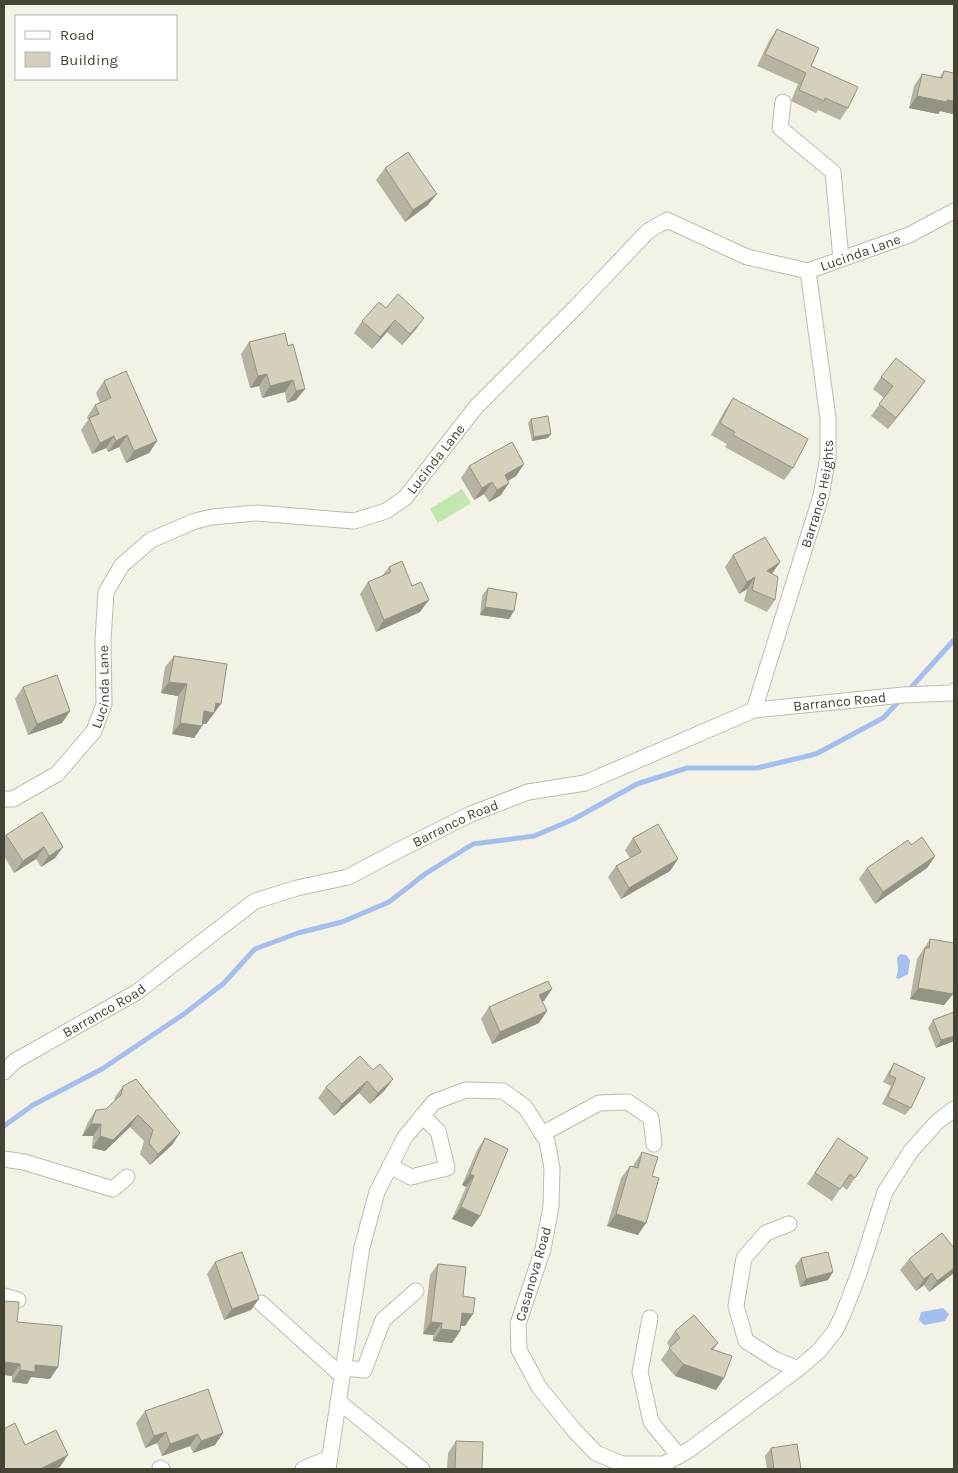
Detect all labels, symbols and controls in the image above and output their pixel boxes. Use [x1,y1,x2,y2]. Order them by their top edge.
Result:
legend [15,15,178,80]
text: Road [60,26,95,44]
text: Building [60,51,118,69]
street label: Lucinda Lane [818,231,903,275]
street label: Lucinda Lane [403,421,469,498]
street label: Barranco Heights [797,440,837,550]
street label: Lucinda Lane [88,645,113,731]
street label: Barranco Road [792,689,887,715]
street label: Barranco Road [410,796,501,851]
street label: Barranco Road [60,980,150,1041]
street label: Casanova Road [512,1225,555,1323]

